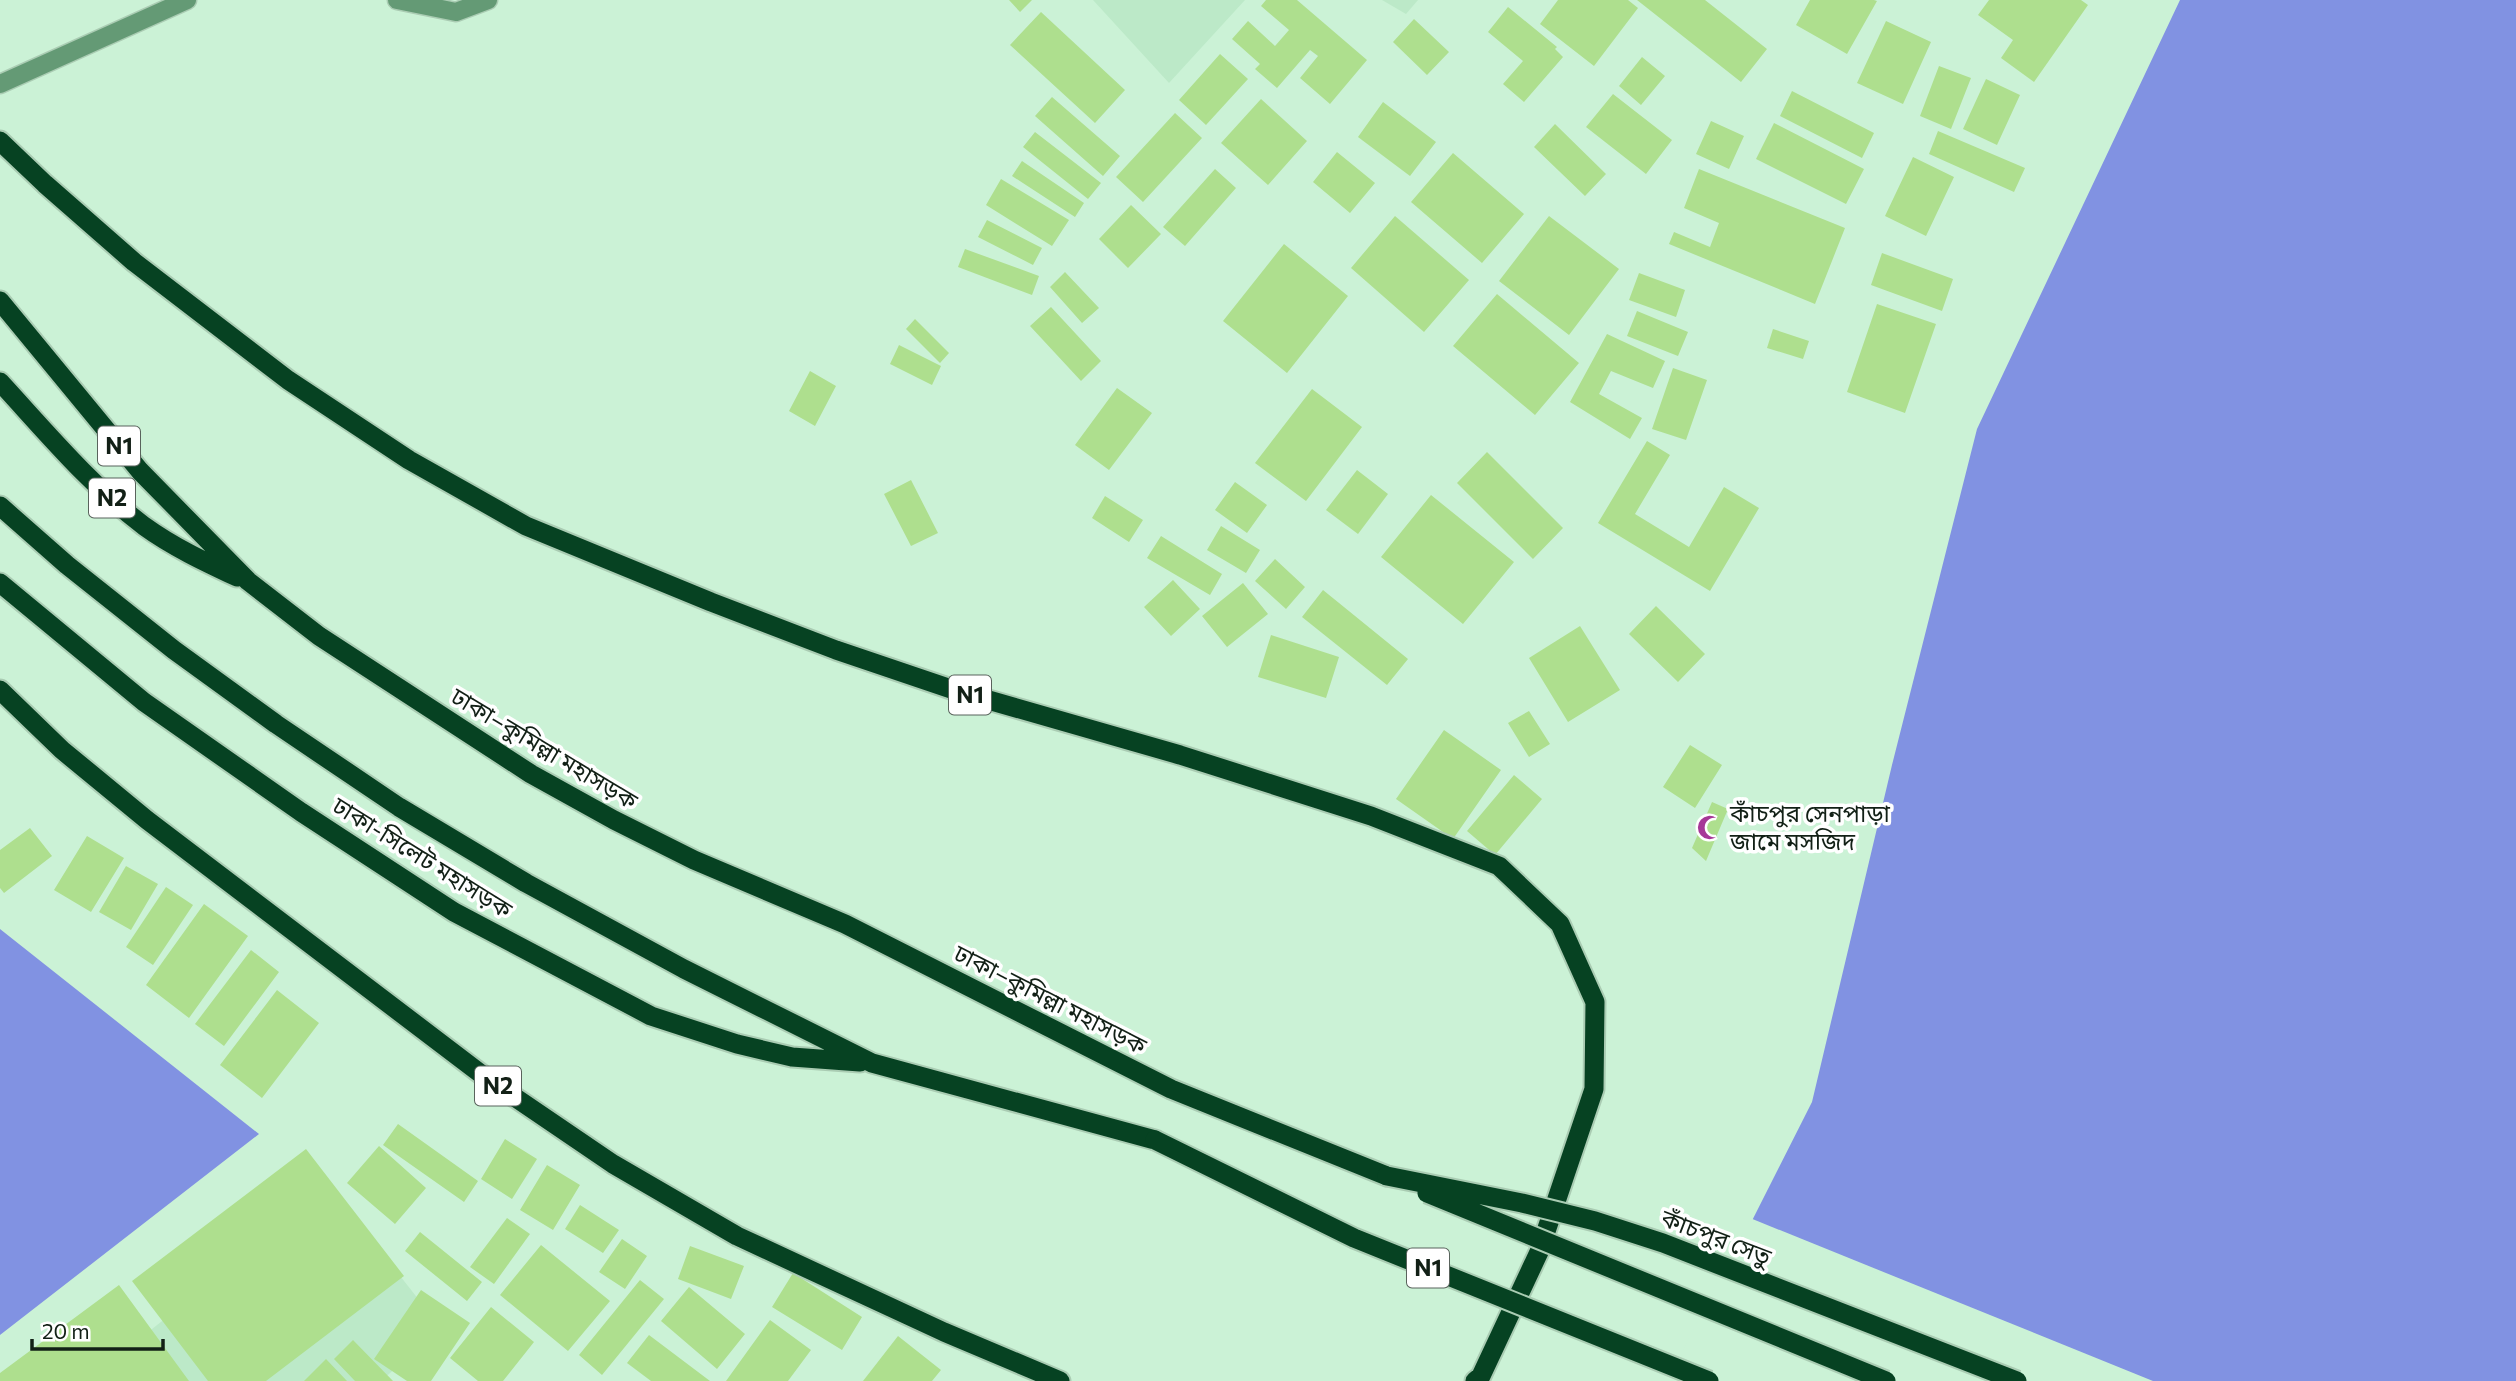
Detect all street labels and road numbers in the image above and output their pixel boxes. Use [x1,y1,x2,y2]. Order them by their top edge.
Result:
road number: N1 [98,426,140,466]
road number: N2 [89,478,135,518]
road number: N1 [949,676,991,715]
street label: ঢাকা–কুমিল্লা মহাসড়ক [445,680,644,816]
street label: ঢাকা-সিলেট মহাসড়ক [327,789,518,924]
street label: ঢাকা–কুমিল্লা মহাসড়ক [948,937,1152,1061]
road number: N2 [475,1066,521,1106]
street label: কাঁচপুর সেতু [1656,1202,1777,1273]
road number: N1 [1407,1248,1449,1288]

